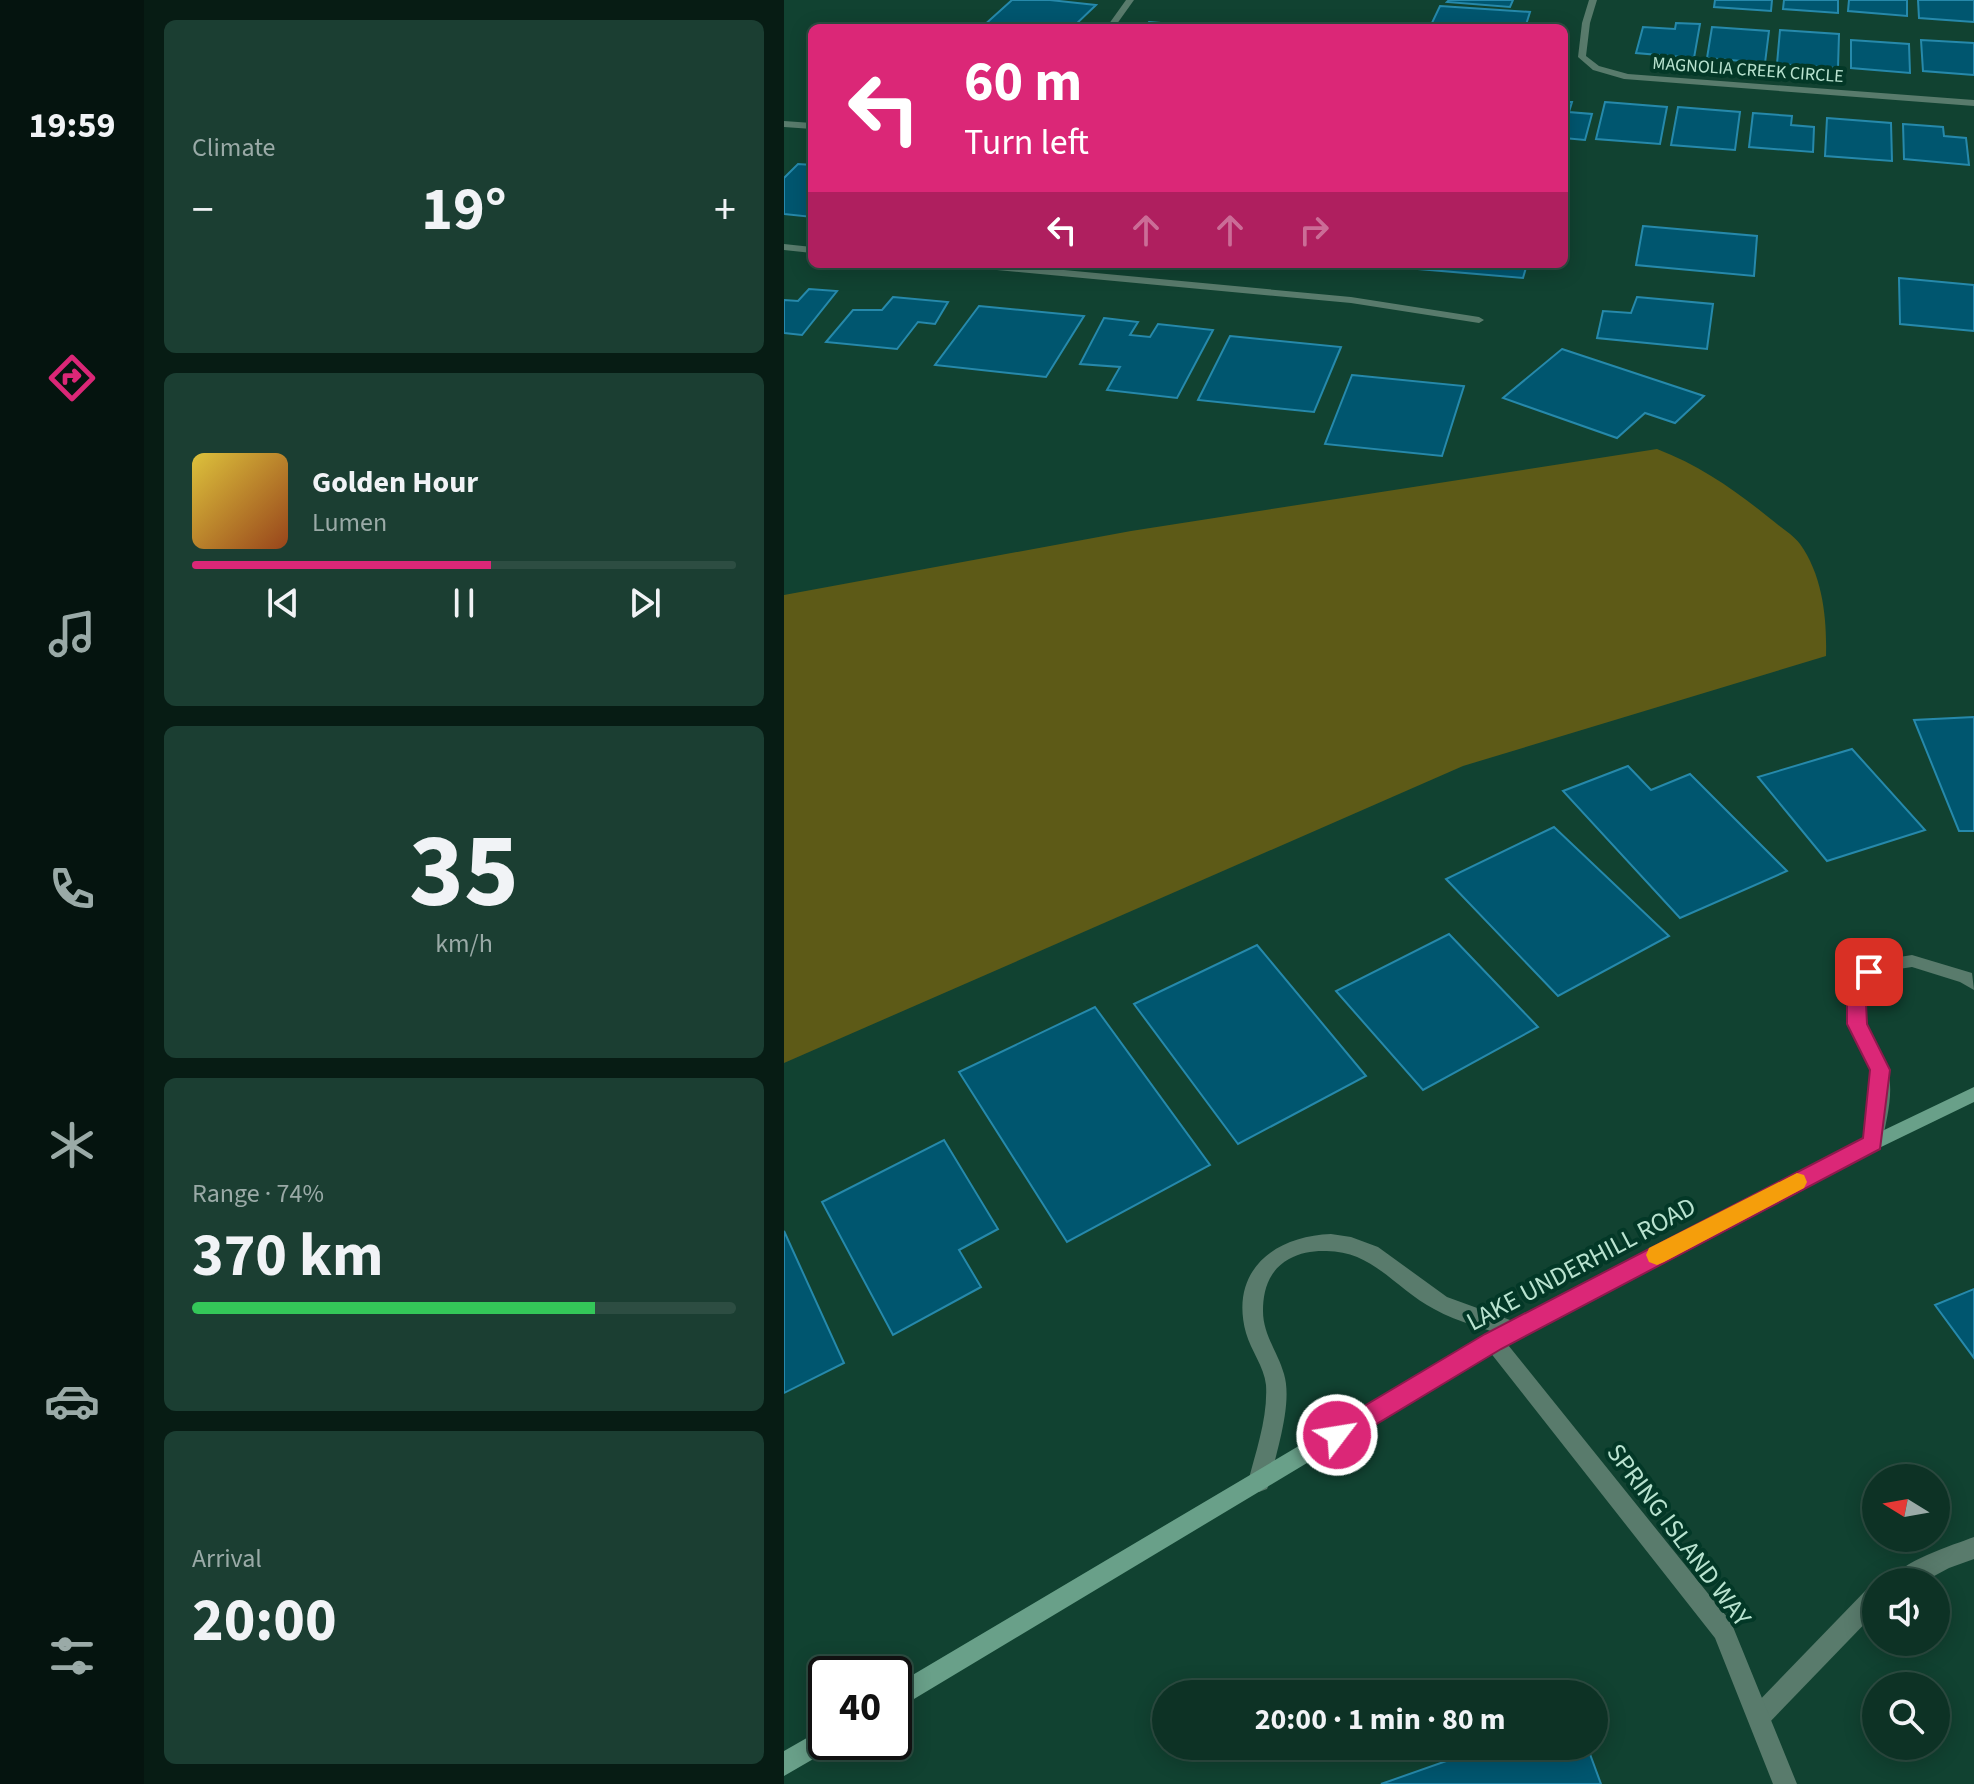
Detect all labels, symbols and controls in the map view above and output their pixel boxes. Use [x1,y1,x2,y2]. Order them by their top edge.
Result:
text: 60 m [964,43,1082,122]
street label: MAGNOLIA CREEK CIRCLE [1652,51,1844,89]
icon: left [832,56,936,160]
text: 19:59 [29,100,115,151]
text: Turn left [964,117,1089,168]
text: Climate [192,129,276,166]
text: 19° [421,168,507,253]
text: − [192,179,214,242]
text: + [714,179,736,242]
icon: left [1040,208,1084,252]
icon: ahead [1124,208,1168,252]
icon: ahead [1208,208,1252,252]
icon: right [1292,208,1336,252]
icon: directions [44,350,100,406]
text: Golden Hour [312,461,478,504]
text: Lumen [312,504,387,541]
icon: previous [261,581,305,625]
icon: pause [442,581,486,625]
icon: next [623,581,667,625]
icon: music [44,606,100,662]
text: 35 [409,799,519,947]
icon: phone [44,861,100,917]
text: km/h [435,925,493,962]
pin [1835,938,1903,1006]
icon: arrive [1847,950,1891,994]
icon: climate [44,1117,100,1173]
text: Range · 74% [192,1175,324,1212]
street label: LAKE UNDERHILL ROAD [1460,1188,1702,1340]
text: 370 km [192,1214,383,1299]
icon: car [44,1373,100,1429]
position arrow [1295,1393,1379,1477]
street label: SPRING ISLAND WAY [1598,1436,1760,1635]
north arrow [1862,1464,1950,1552]
map controls [1862,1464,1950,1760]
text: Arrival [192,1540,262,1577]
button: sound [1862,1568,1950,1656]
text: 20:00 [192,1579,337,1664]
icon: filters [44,1628,100,1684]
speed limit sign: 40 [808,1656,912,1760]
button: search [1862,1672,1950,1760]
text: 20:00 · 1 min · 80 m [1255,1698,1505,1741]

